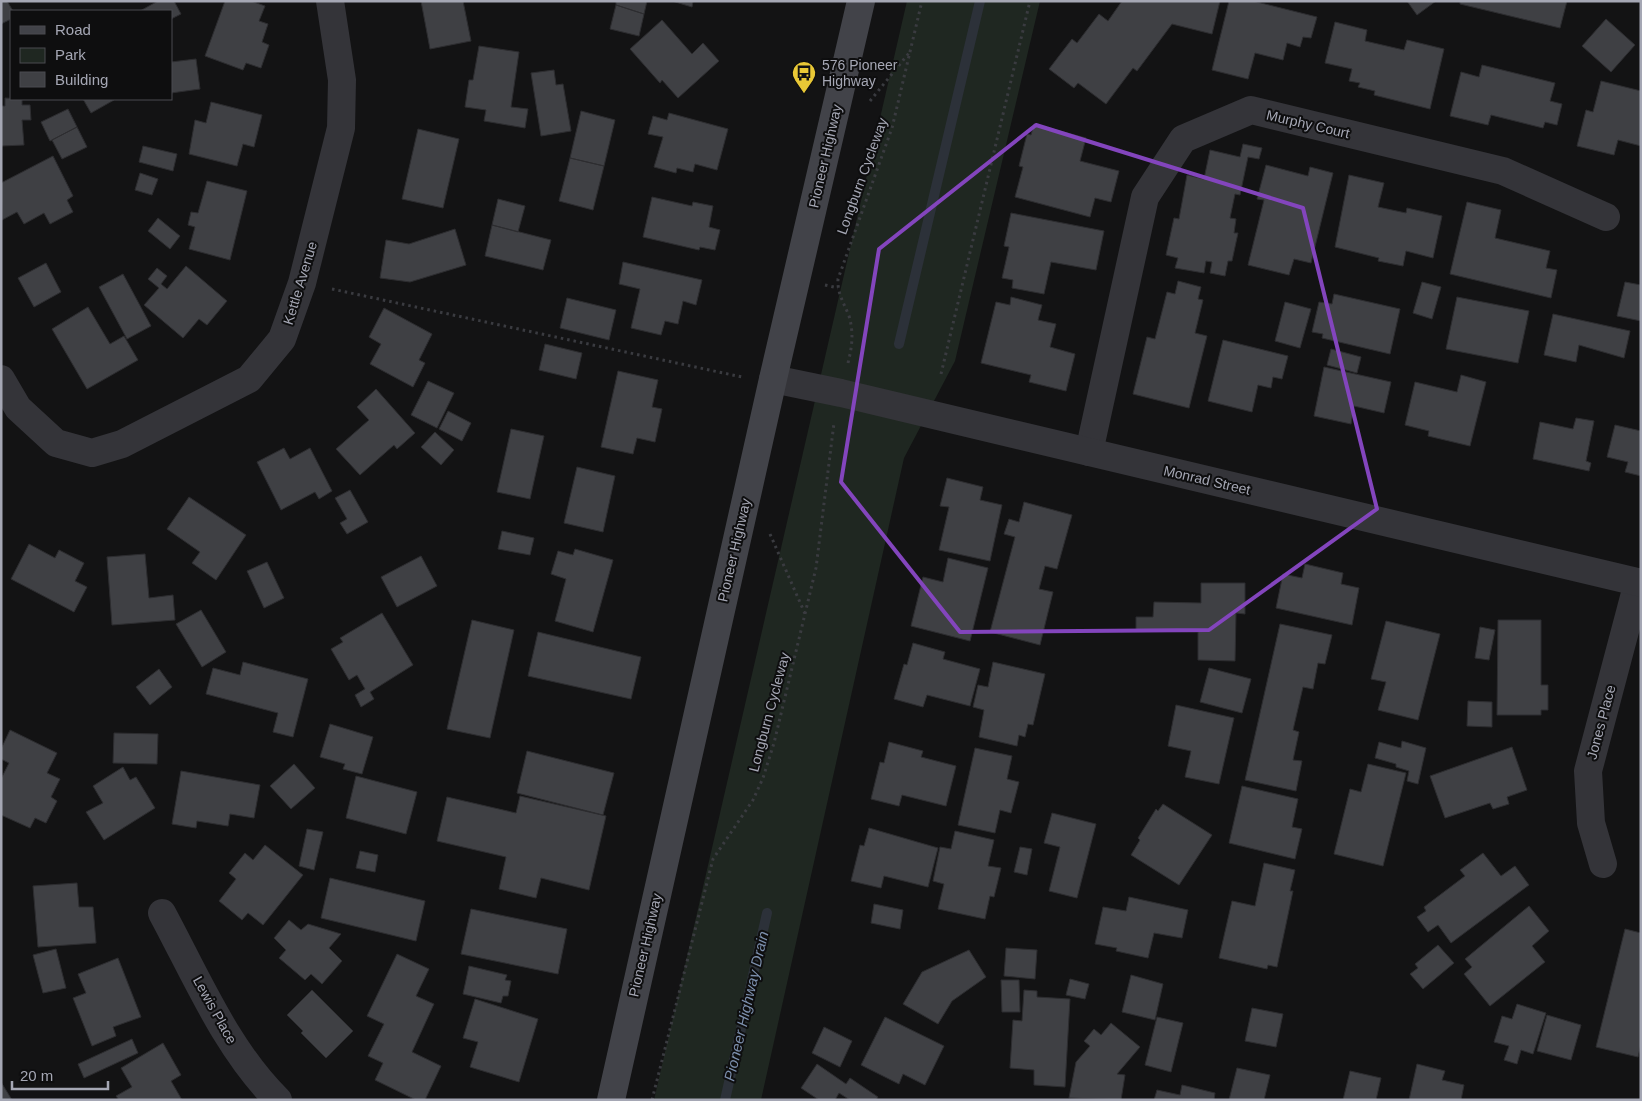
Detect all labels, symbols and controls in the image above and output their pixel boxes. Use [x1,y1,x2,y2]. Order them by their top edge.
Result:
legend [10,10,172,100]
text: Road [55,21,91,38]
text: Park [55,46,86,63]
place label: 576 Pioneer Highway [822,57,898,89]
bus stop icon: 576 Pioneer Highway [791,60,817,94]
text: Building [55,71,108,88]
street label: Pioneer Highway [805,103,845,209]
street label: Murphy Court [1265,107,1351,141]
street label: Longburn Cycleway [833,115,891,237]
street label: Kettle Avenue [280,239,320,327]
street label: Monrad Street [1162,462,1252,498]
street label: Pioneer Highway [714,497,754,603]
street label: Longburn Cycleway [745,651,793,773]
street label: Jones Place [1583,683,1619,761]
street label: Pioneer Highway [625,892,665,998]
water label: Pioneer Highway Drain [720,929,772,1083]
street label: Lewis Place [190,973,240,1047]
scale bar [12,1058,109,1090]
text: 20 m [20,1067,53,1084]

